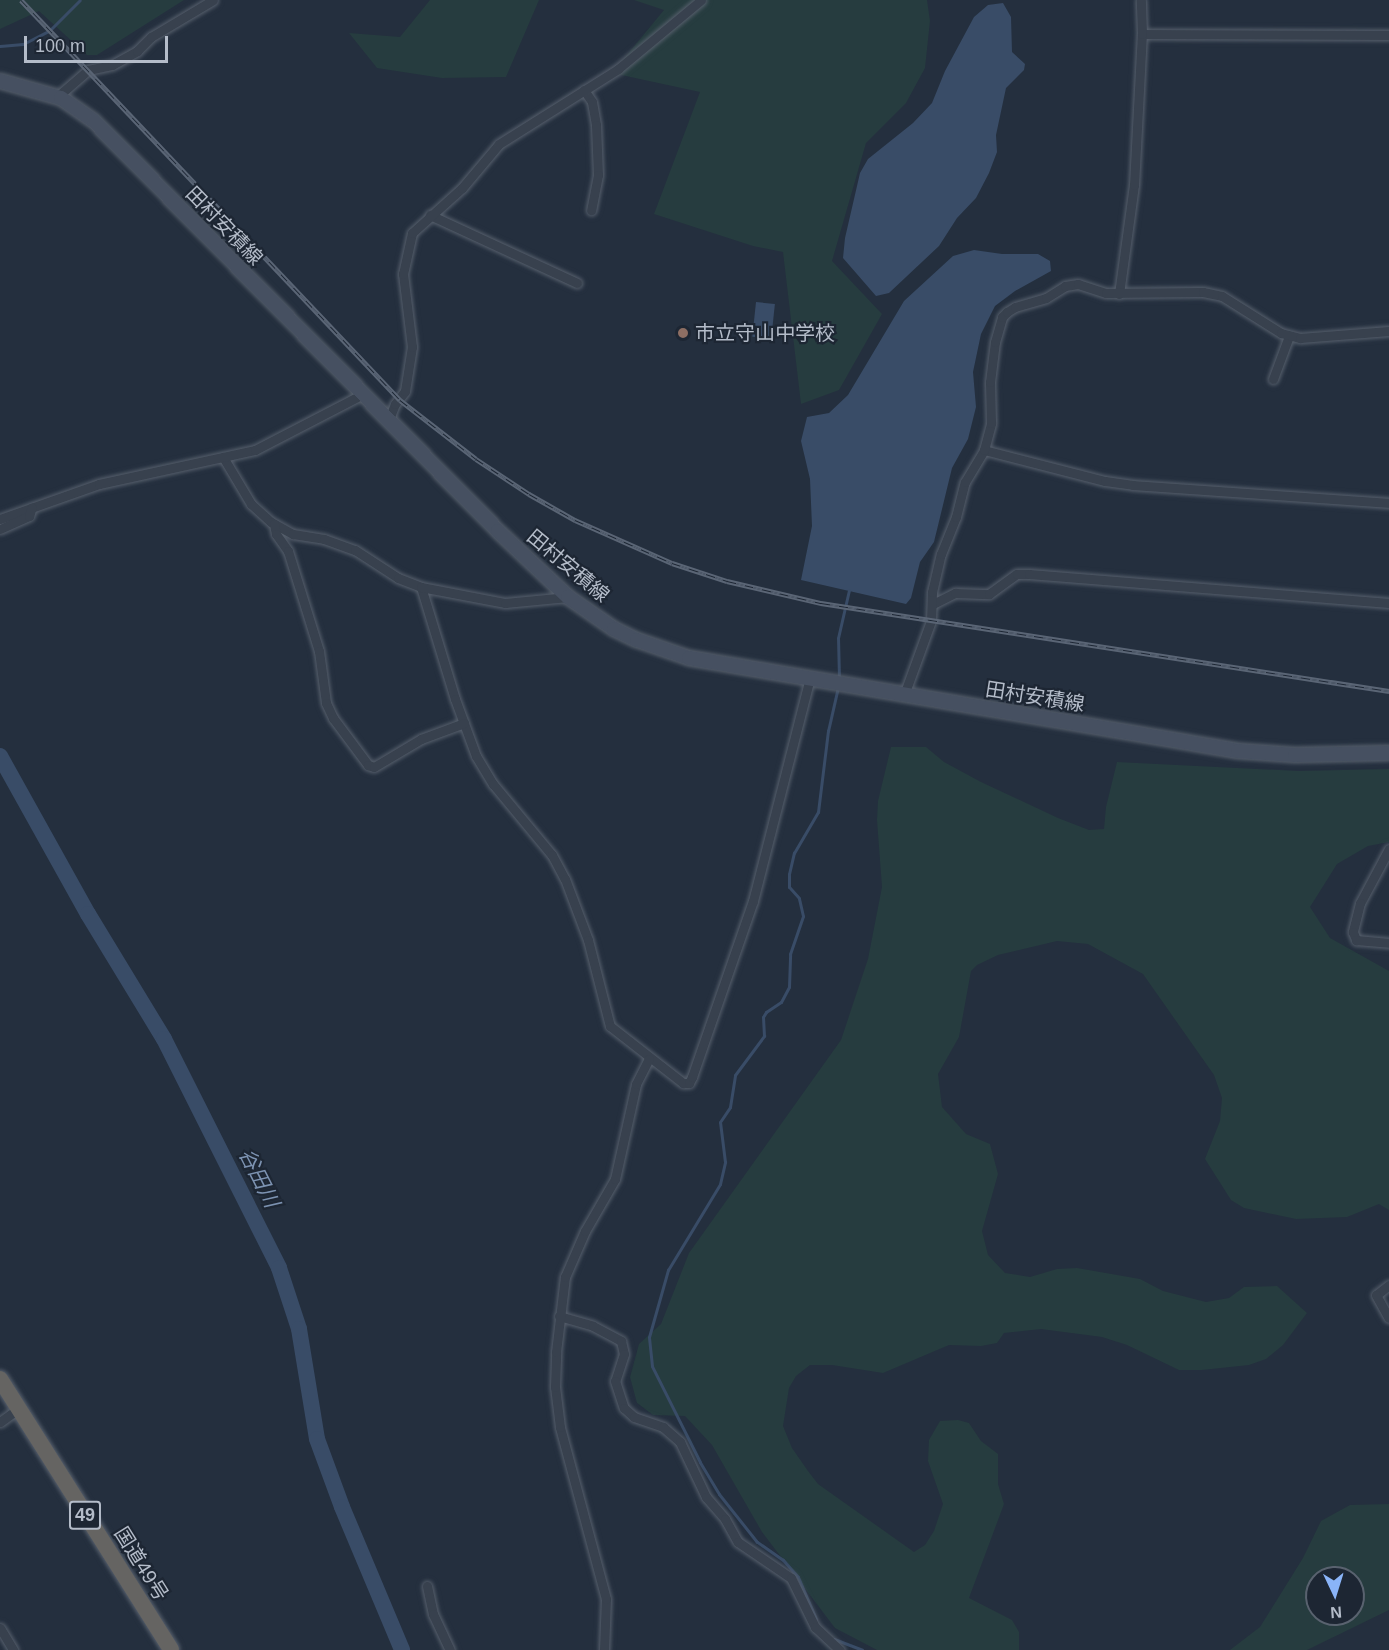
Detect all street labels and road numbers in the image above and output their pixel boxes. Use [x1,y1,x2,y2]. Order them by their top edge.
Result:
street label: 田村安積線 [181,182,267,270]
street label: 田村安積線 [522,525,614,607]
street label: 田村安積線 [984,677,1086,717]
road number: 49 [68,1500,101,1530]
street label: 国道49号 [109,1523,173,1605]

